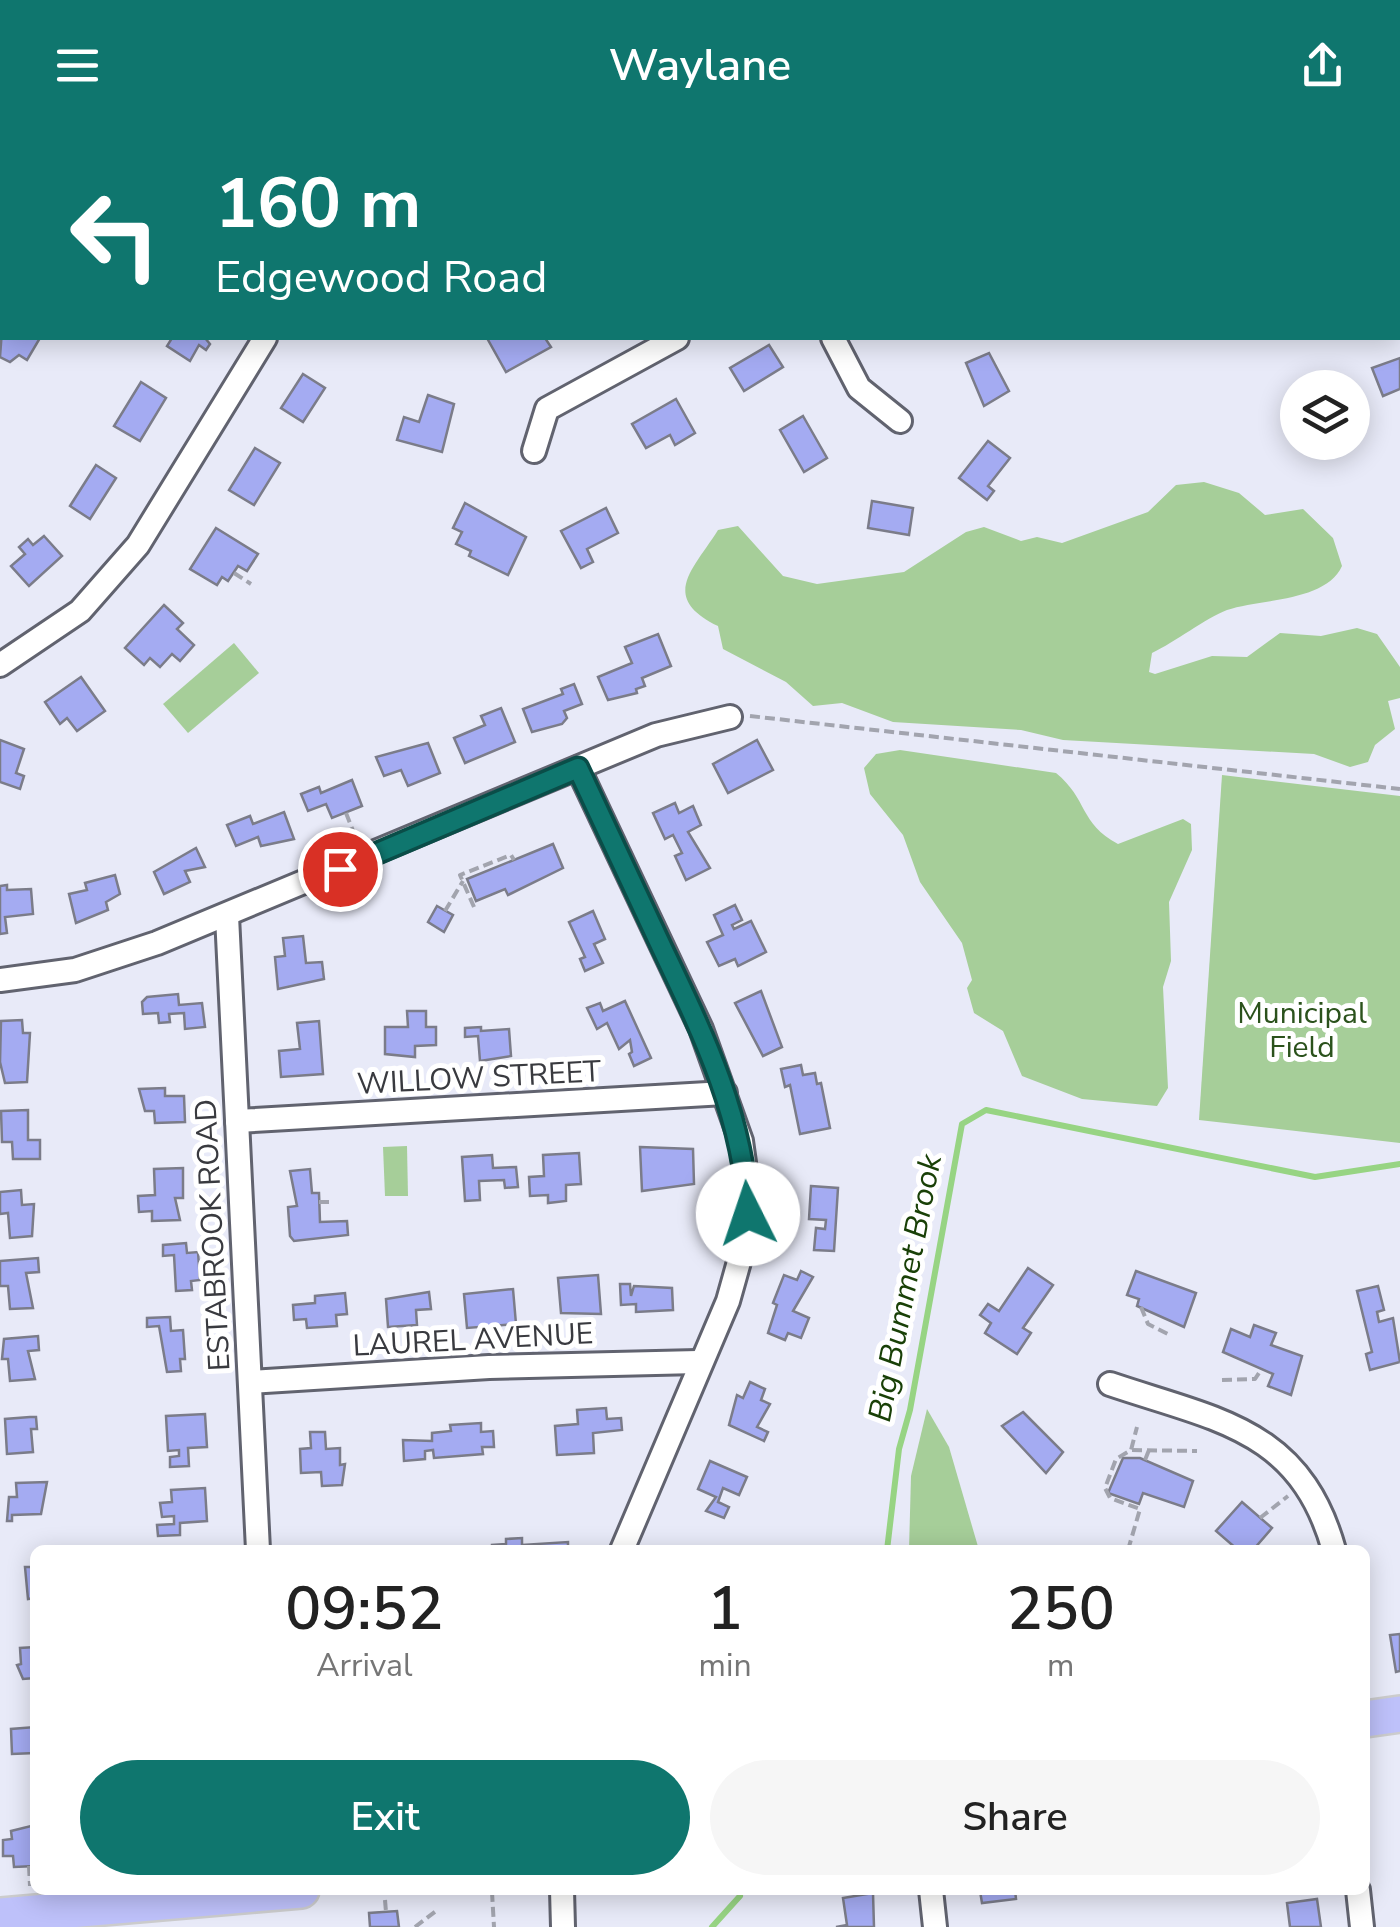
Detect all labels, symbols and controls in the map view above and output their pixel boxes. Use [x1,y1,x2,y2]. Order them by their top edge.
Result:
text: Waylane [609,35,791,96]
icon: menu [50,38,105,93]
icon: share [1295,38,1350,93]
text: 160 m [215,156,421,252]
icon: left [50,170,180,300]
text: Edgewood Road [215,247,547,308]
map controls [1280,370,1370,460]
button: layers [1280,370,1370,460]
pin [298,827,383,912]
icon: arrive [313,842,368,897]
park label: Municipal Field [1237,993,1367,1068]
street label: WILLOW STREET [356,1051,602,1105]
street label: ESTABROOK ROAD [185,1098,241,1372]
water label: Big Bummet Brook [858,1150,952,1425]
position arrow [696,1162,800,1266]
street label: LAUREL AVENUE [352,1313,594,1367]
text: 09:52 [285,1568,443,1650]
text: 1 [707,1568,743,1650]
text: 250 [1007,1568,1115,1650]
text: Arrival [316,1644,412,1687]
text: min [699,1644,752,1687]
text: m [1047,1644,1075,1687]
button: Exit [80,1760,690,1875]
button: Share [710,1760,1320,1875]

